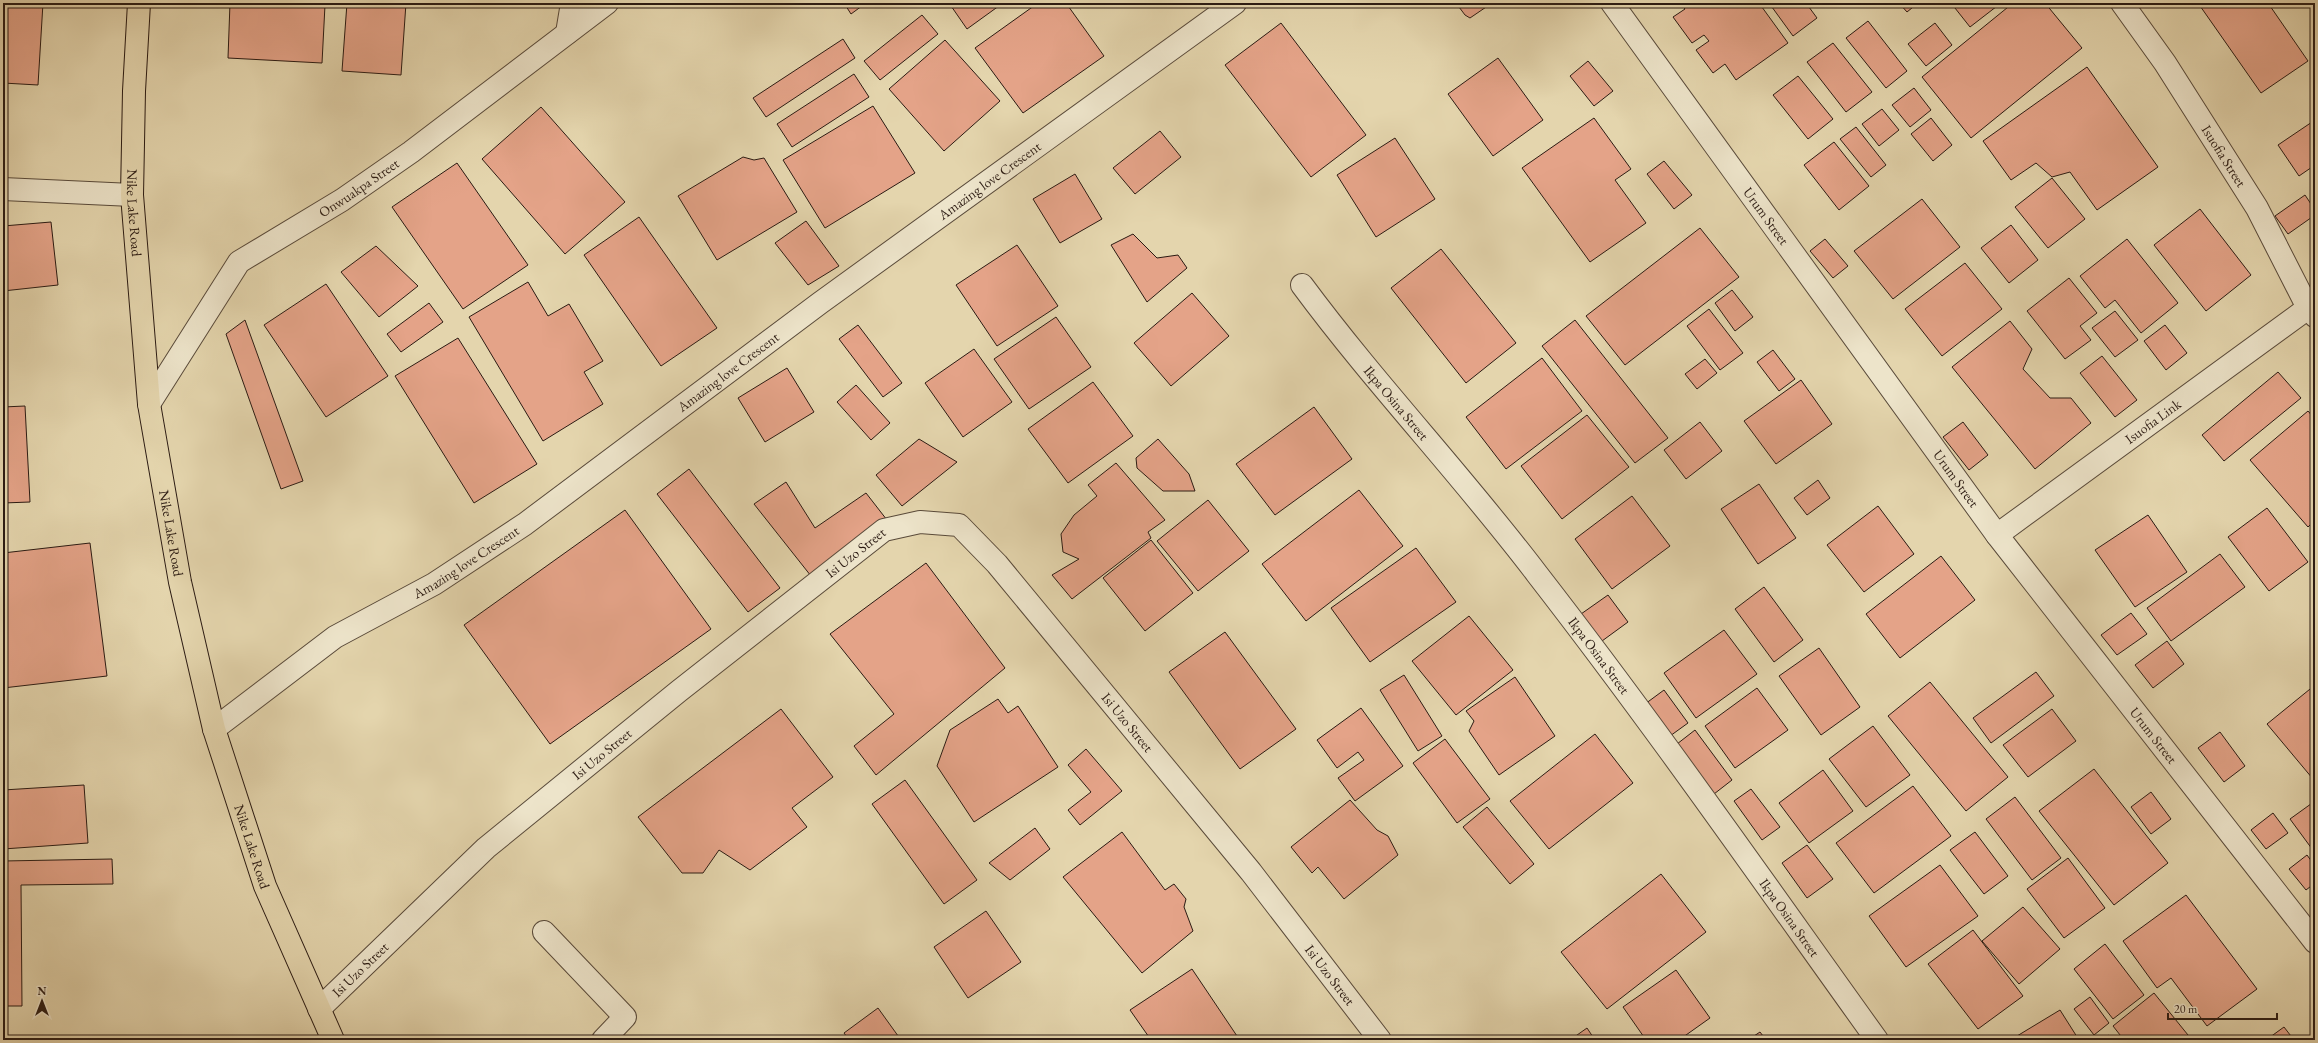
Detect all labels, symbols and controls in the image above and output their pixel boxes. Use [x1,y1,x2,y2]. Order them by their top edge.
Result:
street label: Isuofia Street [2198,122,2251,191]
street label: Amazing love Crescent [934,137,1045,224]
street label: Onwuakpa Street [315,154,403,221]
street label: Nike Lake Road [123,169,146,258]
street label: Urum Street [1739,184,1793,249]
street label: Amazing love Crescent [673,328,783,416]
street label: Ikpa Osina Street [1360,362,1433,444]
street label: Isuofia Link [2121,395,2185,448]
street label: Urum Street [1929,446,1983,511]
street label: Nike Lake Road [155,489,188,579]
street label: Amazing love Crescent [409,521,523,603]
street label: Isi Uzo Street [822,523,890,582]
street label: Ikpa Osina Street [1564,613,1634,698]
street label: Isi Uzo Street [1098,689,1158,756]
street label: Urum Street [2126,703,2182,768]
street label: Isi Uzo Street [568,724,636,784]
street label: Nike Lake Road [230,802,275,892]
street label: Ikpa Osina Street [1756,875,1824,961]
street label: Isi Uzo Street [328,938,393,1001]
street label: Isi Uzo Street [1301,941,1359,1009]
north arrow [22,981,62,1021]
text: N [38,984,47,998]
scale bar [2168,995,2277,1021]
text: 20 m [2174,1001,2198,1017]

